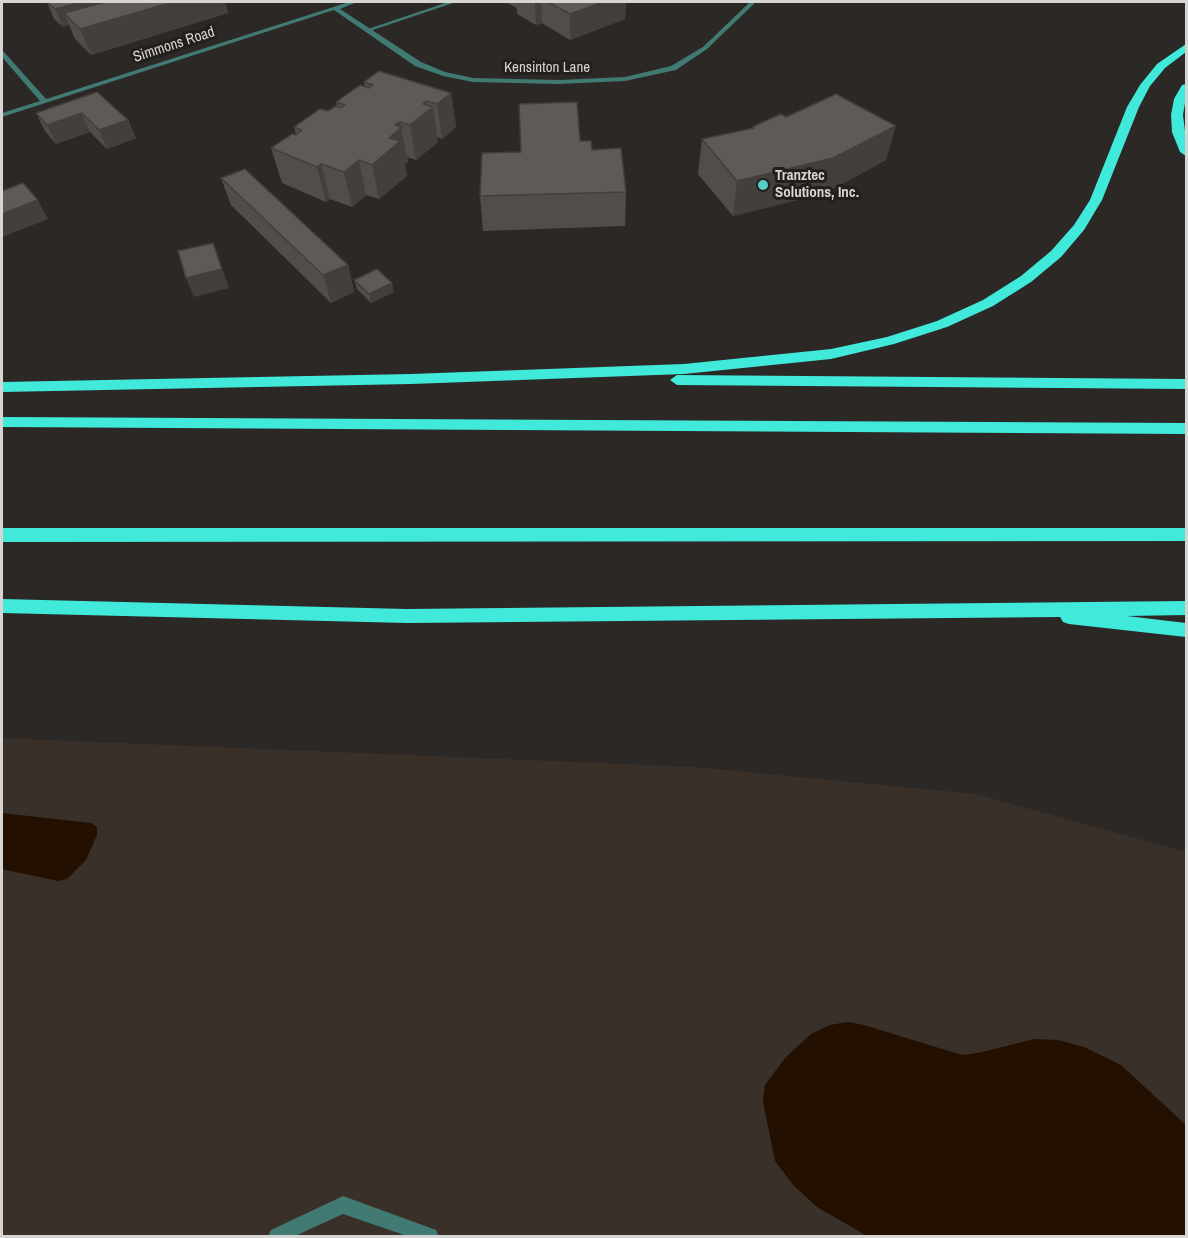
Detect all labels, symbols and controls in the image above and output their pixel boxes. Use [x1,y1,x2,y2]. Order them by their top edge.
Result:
street label: Simmons Road [131,23,217,67]
street label: Kensinton Lane [504,59,590,77]
place label: Tranztec Solutions, Inc. [775,167,859,202]
marker: Tranztec Solutions, Inc. [756,178,770,192]

